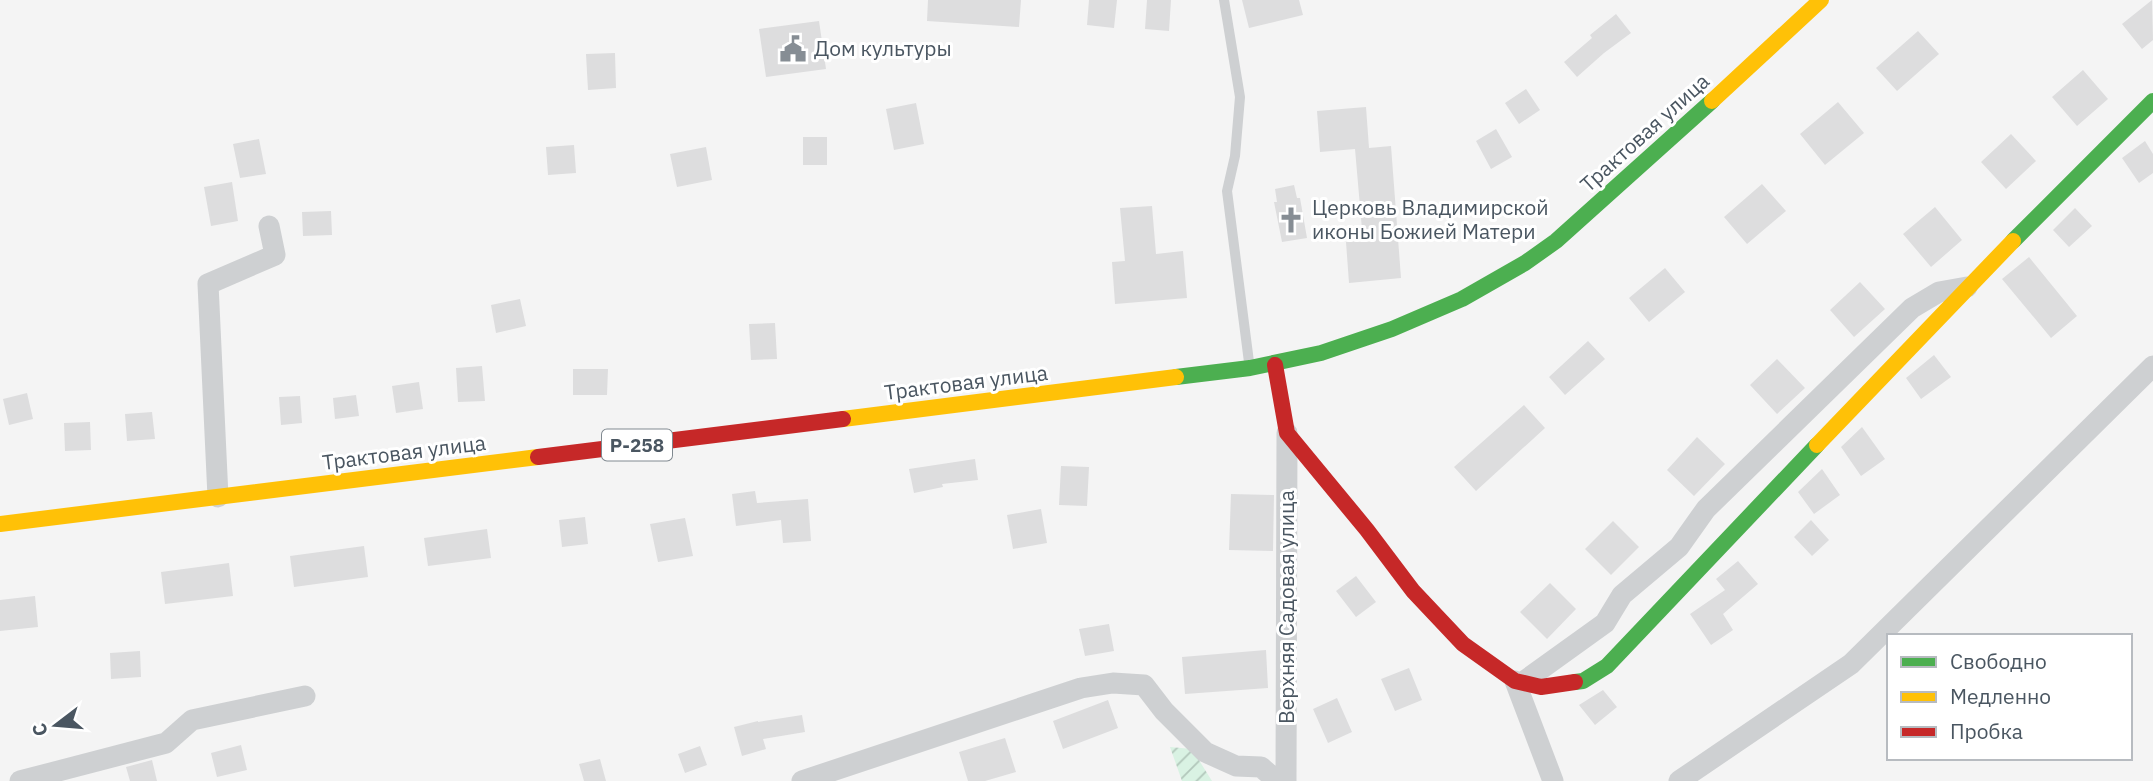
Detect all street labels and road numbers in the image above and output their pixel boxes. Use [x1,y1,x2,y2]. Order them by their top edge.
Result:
street label: Трактовая улица [1574,67,1715,198]
street label: Трактовая улица [882,358,1049,406]
street label: Трактовая улица [320,428,487,476]
road number: Р-258 [602,430,672,460]
street label: Верхняя Садовая улица [1272,490,1300,724]

